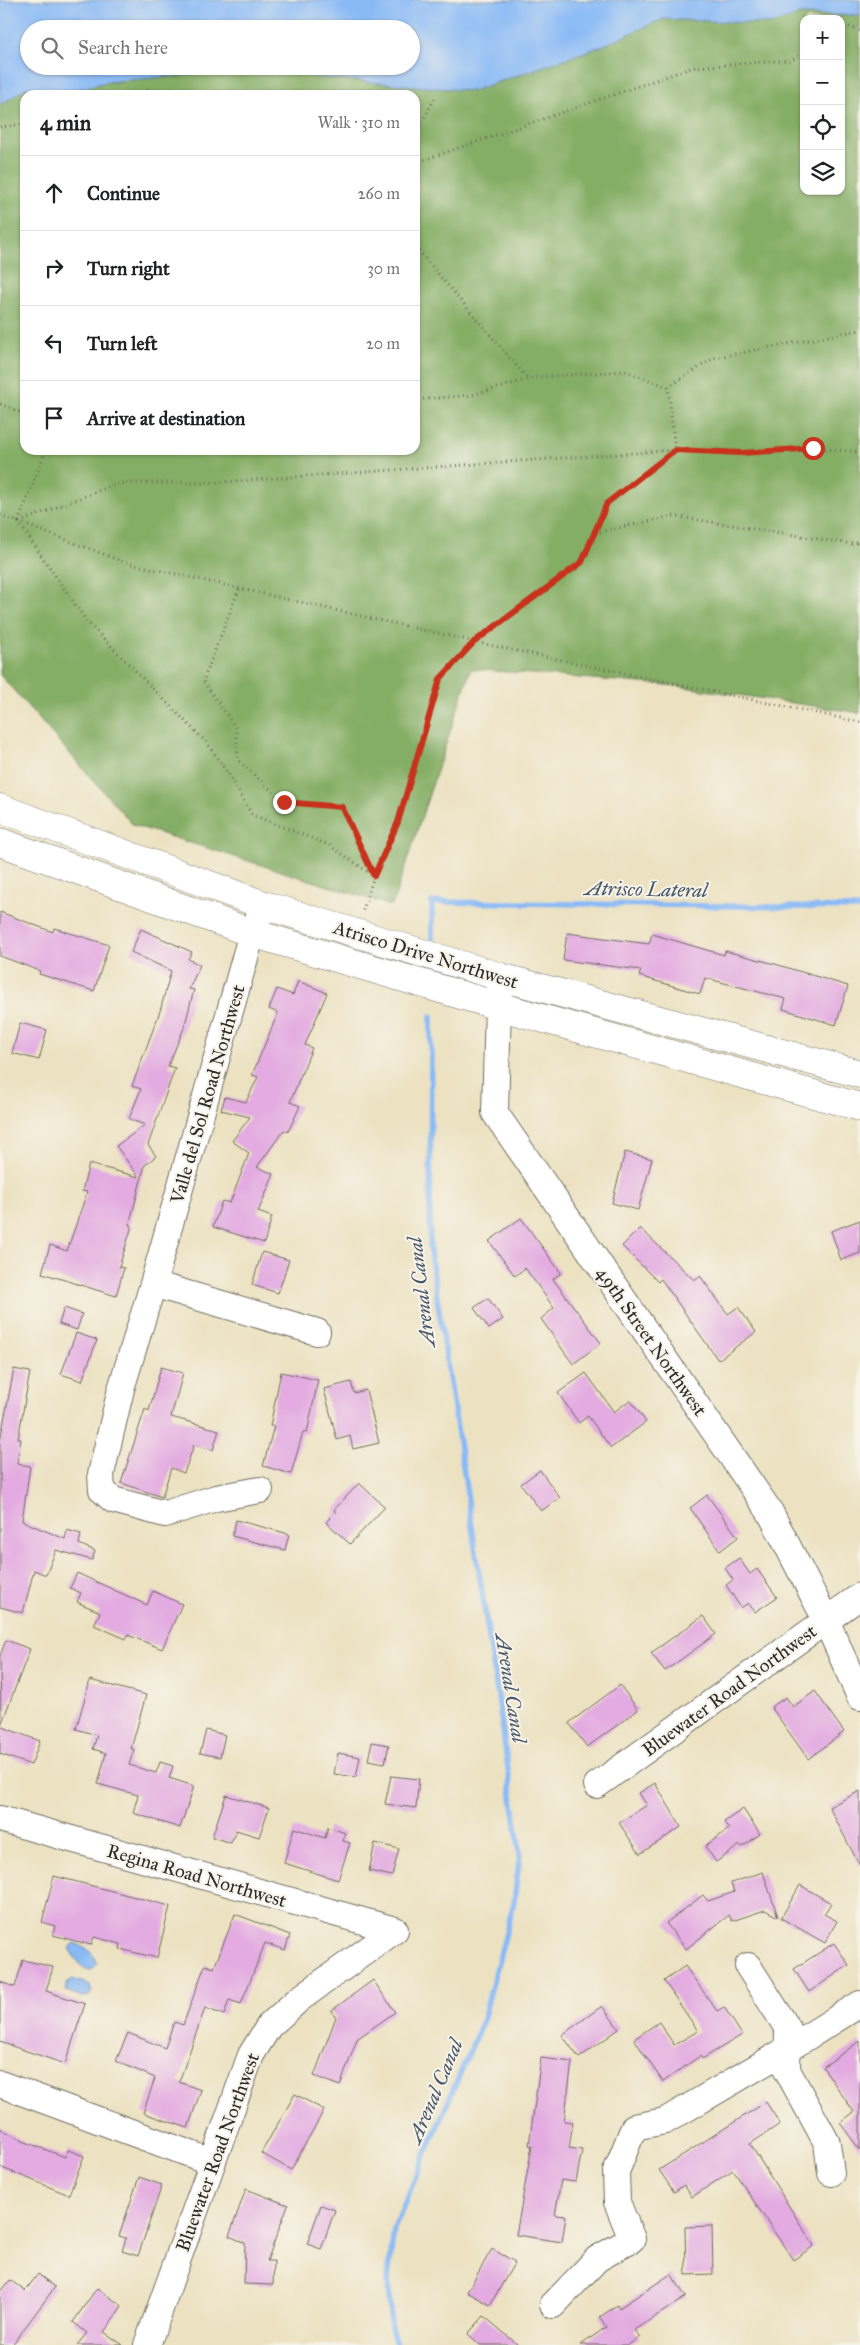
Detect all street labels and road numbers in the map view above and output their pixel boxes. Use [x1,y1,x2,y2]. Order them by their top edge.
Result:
street label: Atrisco Drive Northwest [330,915,521,994]
street label: Valle del Sol Road Northwest [165,982,250,1207]
street label: 49th Street Northwest [591,1262,712,1421]
street label: Bluewater Road Northwest [638,1619,821,1761]
street label: Regina Road Northwest [104,1839,290,1913]
street label: Bluewater Road Northwest [171,2049,264,2255]

